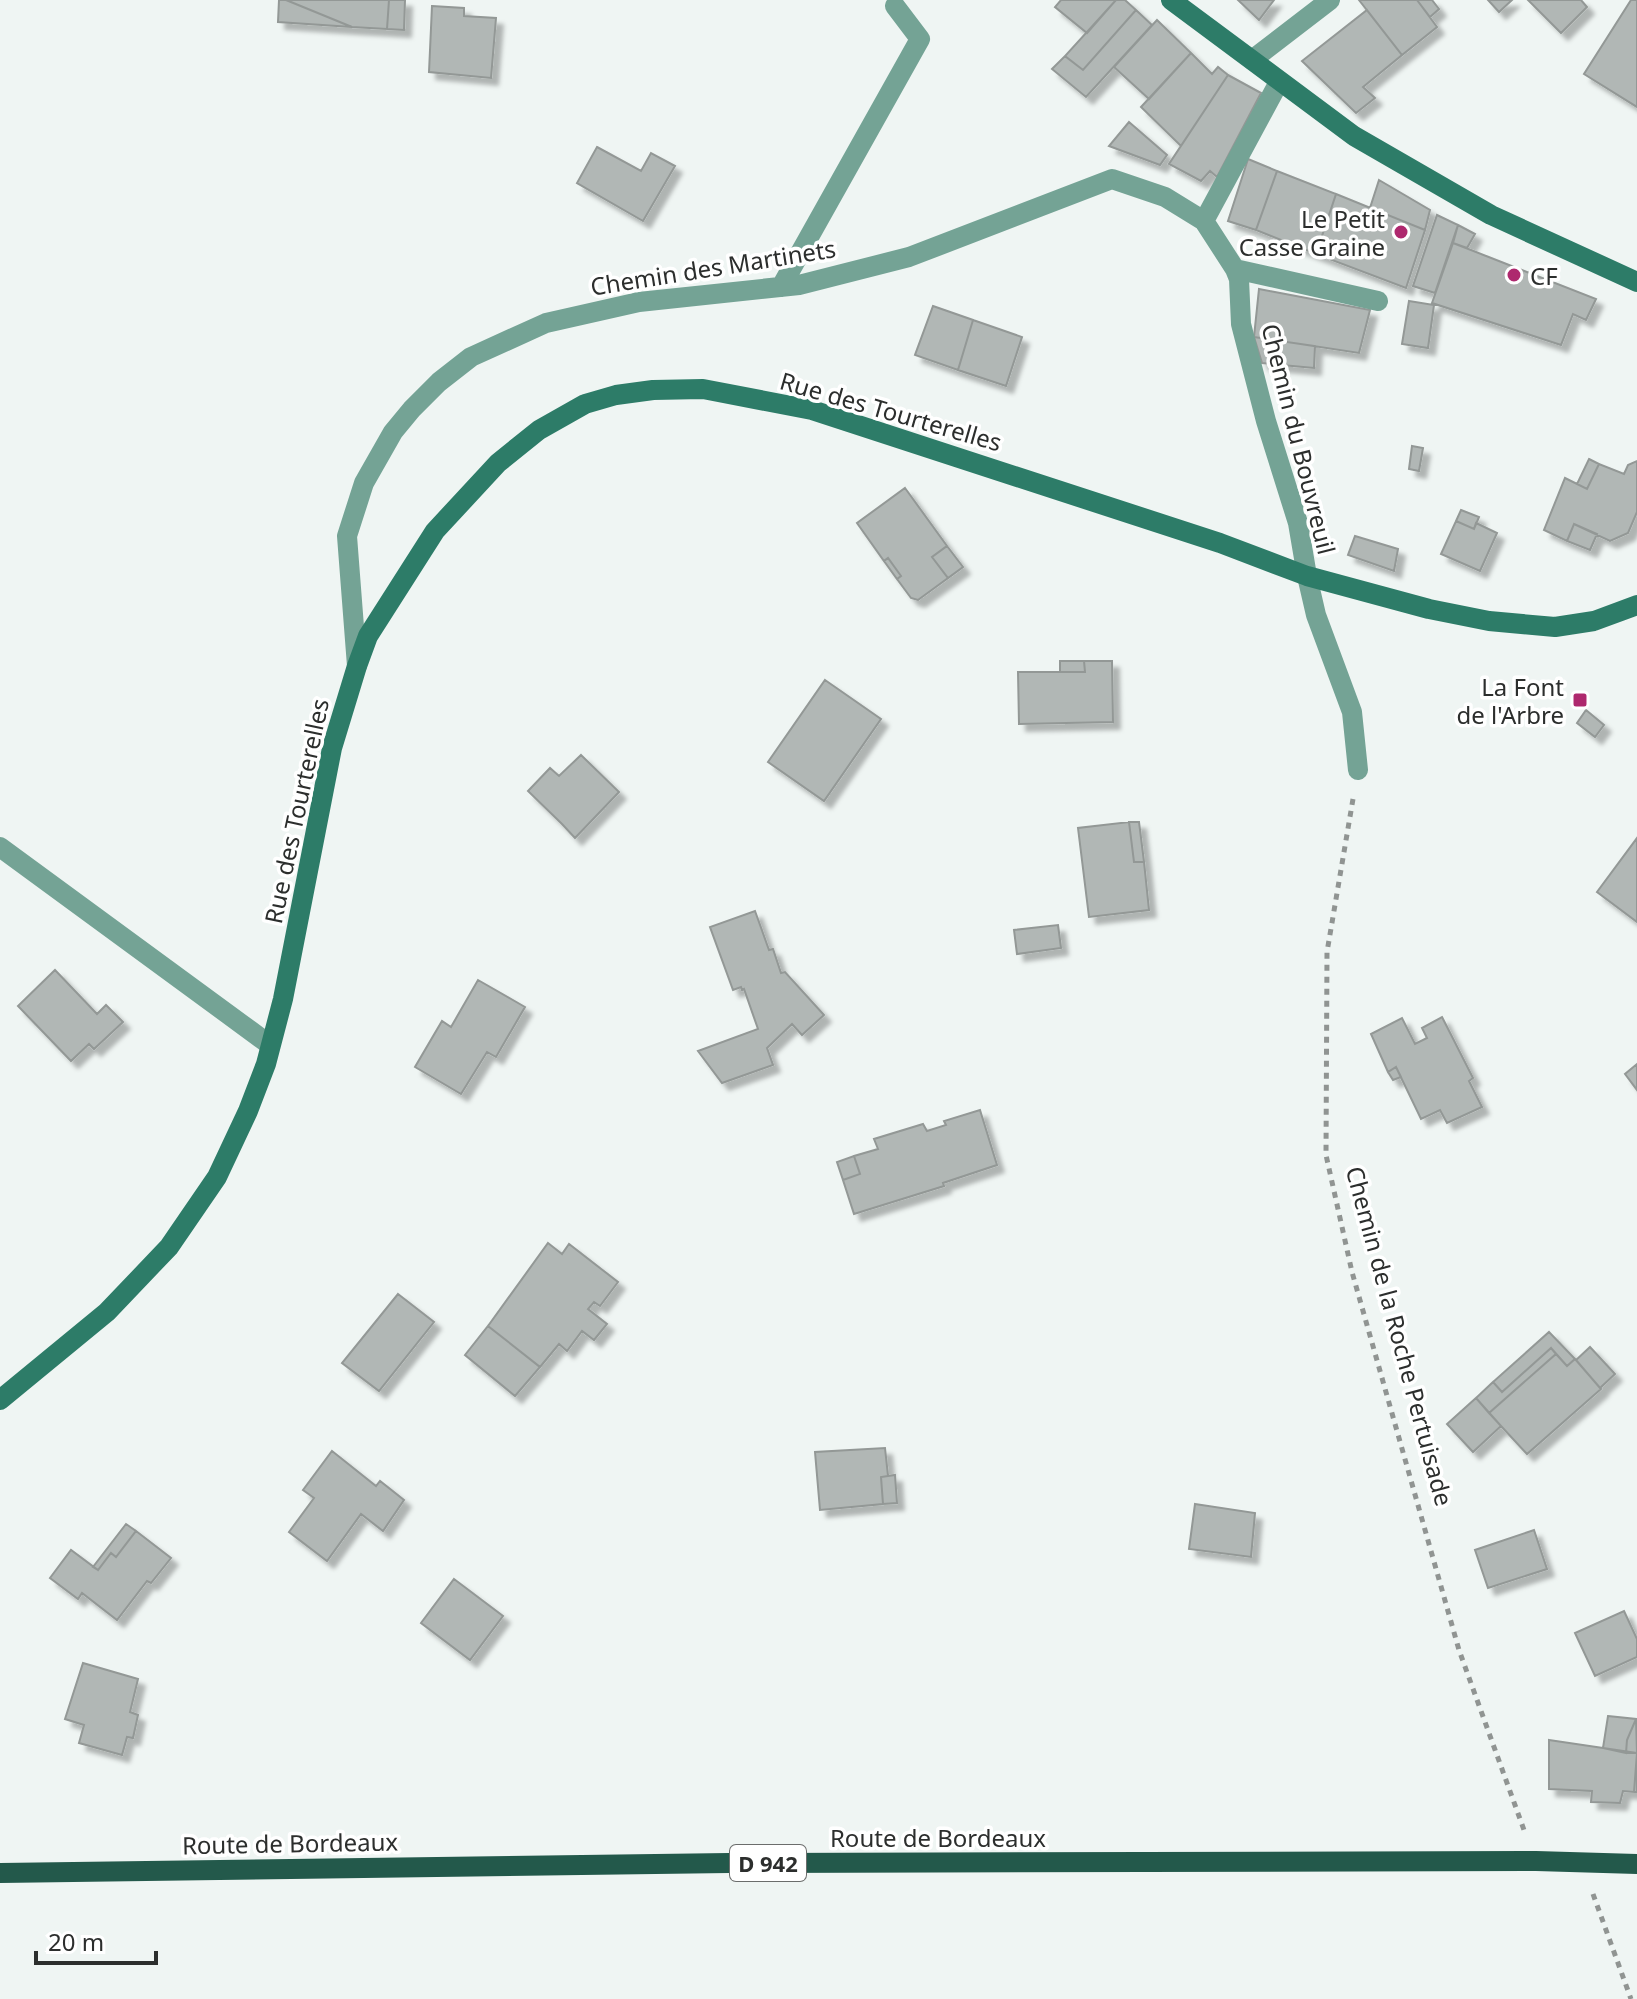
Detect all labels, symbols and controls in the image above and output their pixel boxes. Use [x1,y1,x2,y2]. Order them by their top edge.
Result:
place label: Le Petit Casse Graine [1239,202,1385,263]
marker: Le Petit Casse Graine [1392,223,1410,241]
street label: Chemin des Martinets [588,231,838,303]
place label: CF [1530,259,1558,292]
marker: CF [1505,266,1523,284]
street label: Chemin du Bouvreuil [1254,320,1344,558]
street label: Rue des Tourterelles [776,364,1006,458]
place label: La Font de l'Arbre [1457,670,1564,731]
marker: La Font de l'Arbre [1571,691,1589,709]
street label: Rue des Tourterelles [256,696,336,926]
street label: Chemin de la Roche Pertuisade [1339,1163,1461,1509]
street label: Route de Bordeaux [830,1821,1046,1854]
street label: Route de Bordeaux [182,1825,399,1861]
road number: D 942 [730,1845,806,1881]
scale bar [36,1915,156,1965]
text: 20 m [48,1925,104,1958]

